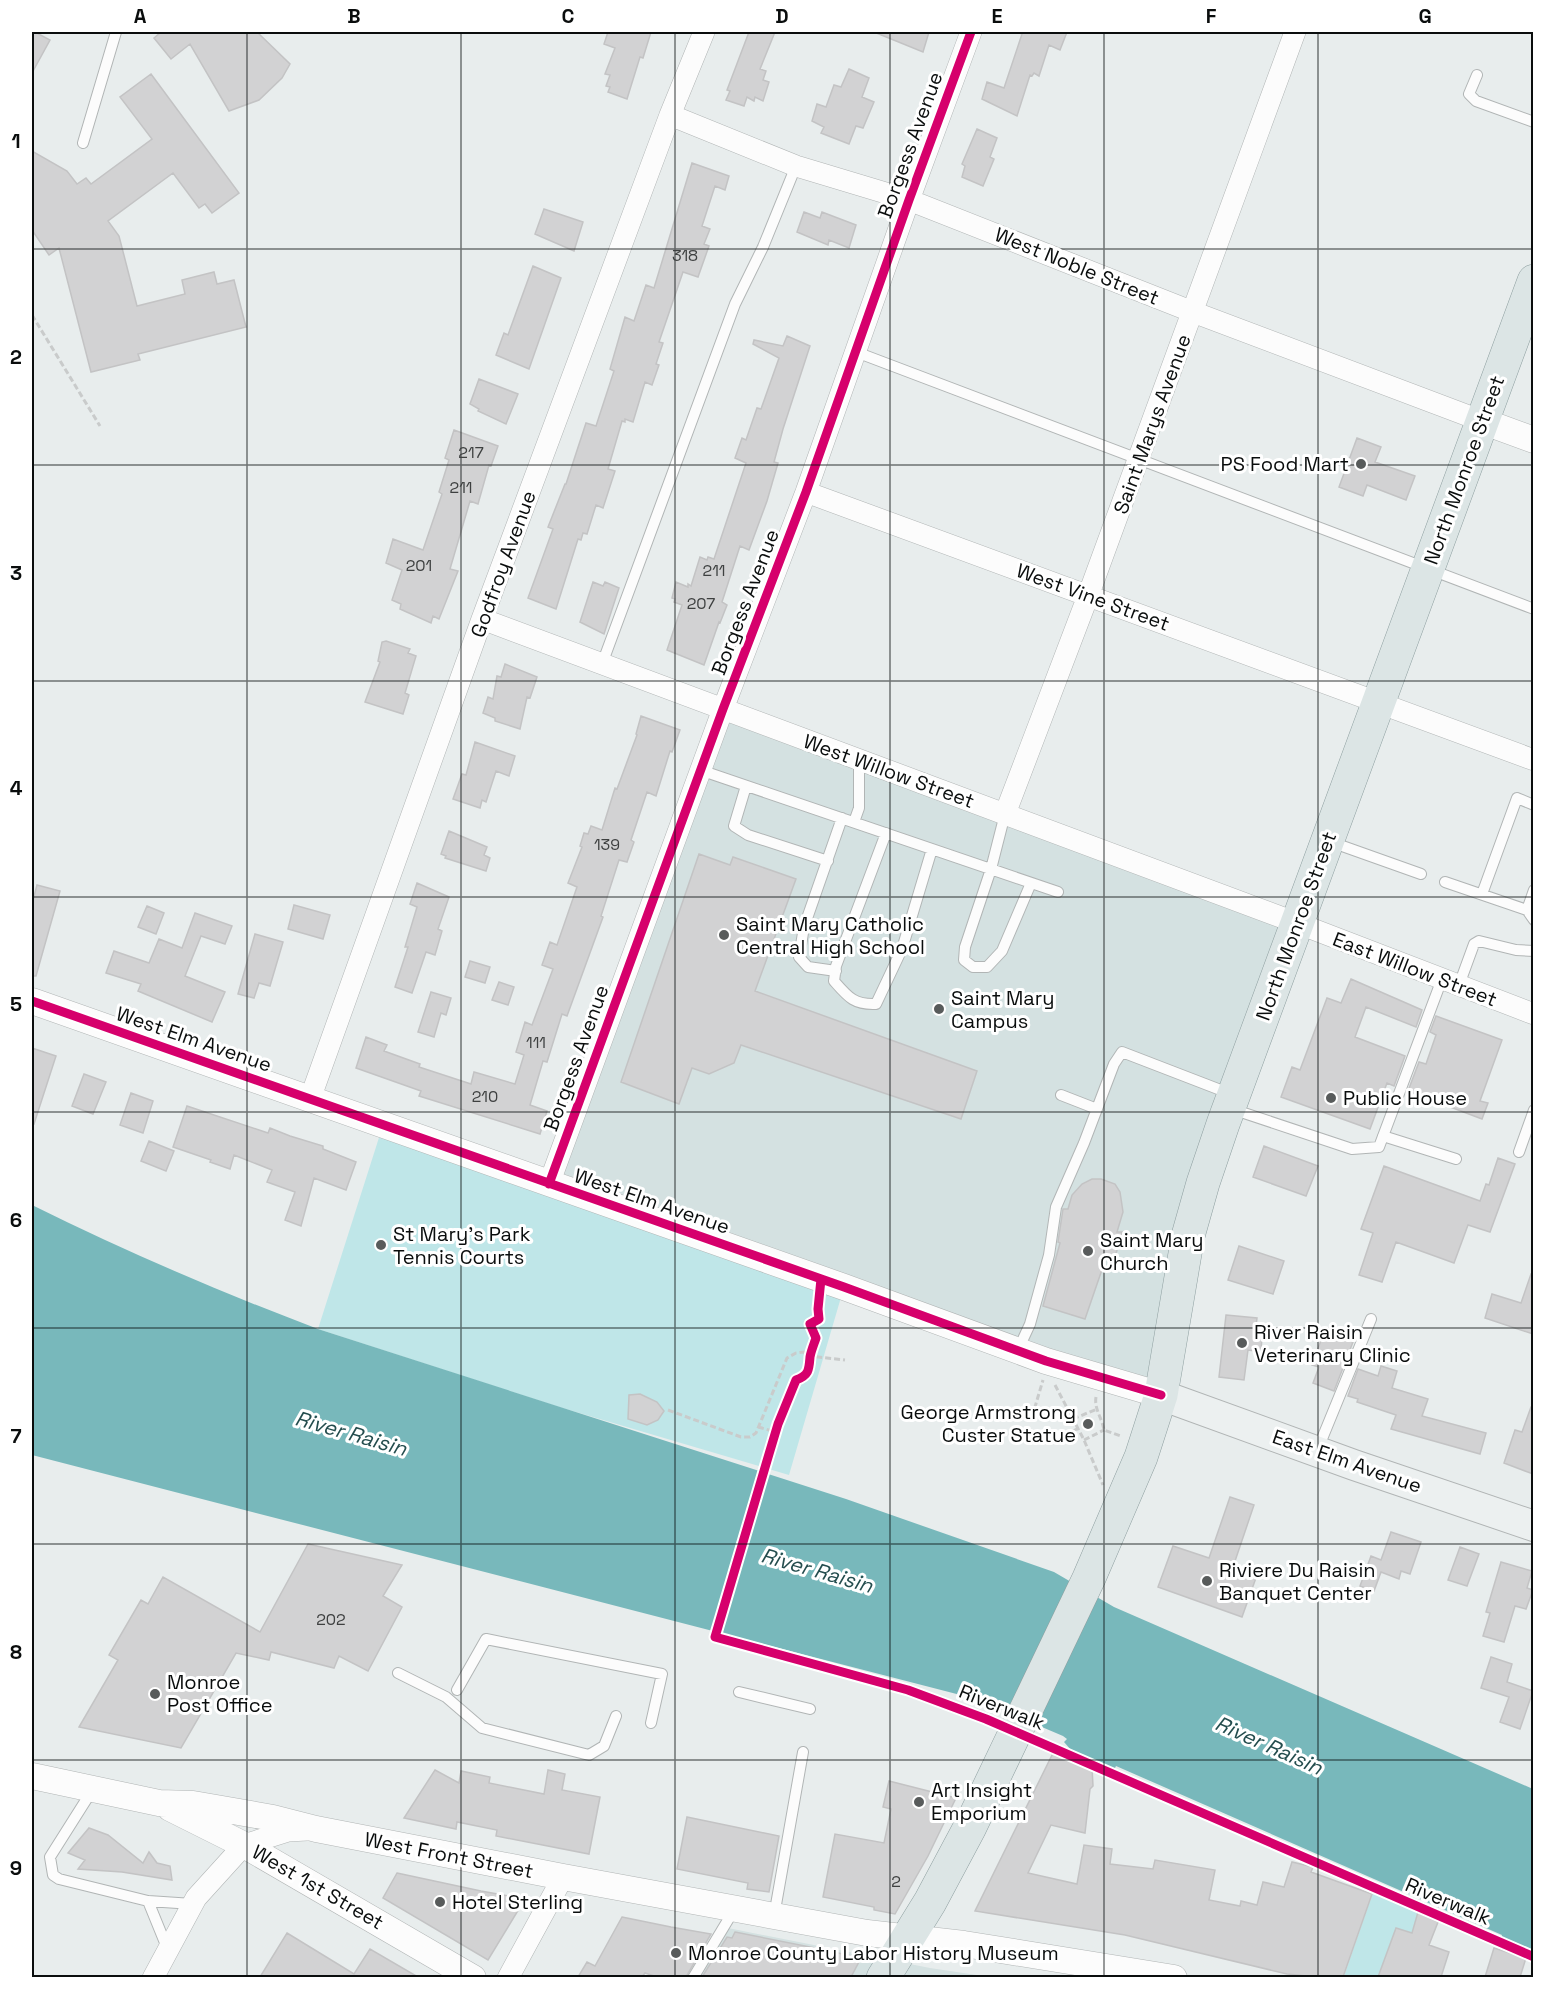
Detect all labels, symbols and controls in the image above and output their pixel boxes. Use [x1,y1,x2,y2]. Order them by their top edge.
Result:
text: A [134,3,147,29]
text: B [347,3,361,29]
text: C [562,3,575,29]
text: D [775,3,789,29]
text: E [991,3,1003,29]
text: F [1206,3,1217,29]
text: G [1418,3,1432,29]
street label: Borgess Avenue [871,68,949,222]
text: 1 [11,128,21,154]
street label: West Noble Street [991,221,1163,311]
house number: 318 [672,245,698,266]
street label: Saint Marys Avenue [1107,330,1197,518]
text: 2 [10,344,22,370]
street label: North Monroe Street [1418,372,1510,568]
house number: 217 [458,442,484,463]
place label: PS Food Mart [1221,451,1349,477]
marker: PS Food Mart [1354,457,1368,471]
house number: 211 [449,477,473,498]
street label: Godfroy Avenue [464,487,542,641]
street label: Borgess Avenue [705,525,785,679]
house number: 201 [406,555,432,576]
street label: West Vine Street [1013,557,1173,637]
text: 3 [10,560,22,586]
house number: 211 [702,560,726,581]
house number: 207 [687,593,715,614]
street label: West Willow Street [800,728,978,814]
text: 4 [10,775,23,801]
street label: North Monroe Street [1250,828,1342,1024]
house number: 139 [594,834,620,855]
place label: Saint Mary Catholic Central High School [736,911,925,960]
street label: East Willow Street [1329,926,1501,1012]
marker: Saint Mary Catholic Central High School [717,928,731,942]
street label: Borgess Avenue [537,981,615,1135]
place label: Saint Mary Campus [951,985,1055,1034]
text: 5 [10,991,22,1017]
street label: West Elm Avenue [113,1000,275,1078]
marker: Saint Mary Campus [932,1002,946,1016]
house number: 111 [526,1032,546,1053]
place label: Public House [1343,1085,1467,1111]
house number: 210 [472,1086,498,1107]
marker: Public House [1324,1091,1338,1105]
street label: West Elm Avenue [571,1162,733,1240]
text: 6 [10,1207,22,1233]
place label: St Mary's Park Tennis Courts [393,1221,531,1270]
place label: Saint Mary Church [1100,1227,1204,1276]
marker: St Mary's Park Tennis Courts [374,1238,388,1252]
marker: Saint Mary Church [1081,1244,1095,1258]
place label: River Raisin Veterinary Clinic [1254,1319,1411,1368]
marker: River Raisin Veterinary Clinic [1235,1336,1249,1350]
place label: George Armstrong Custer Statue [900,1399,1076,1448]
water label: River Raisin [292,1404,411,1462]
marker: George Armstrong Custer Statue [1081,1417,1095,1431]
text: 7 [10,1423,22,1449]
street label: East Elm Avenue [1269,1423,1425,1499]
water label: River Raisin [758,1541,877,1599]
place label: Riviere Du Raisin Banquet Center [1219,1557,1376,1606]
marker: Riviere Du Raisin Banquet Center [1200,1574,1214,1588]
house number: 202 [316,1609,346,1630]
text: 8 [10,1639,22,1665]
place label: Monroe Post Office [167,1669,273,1718]
street label: Riverwalk [955,1678,1049,1736]
marker: Monroe Post Office [148,1687,162,1701]
water label: River Raisin [1211,1709,1328,1781]
place label: Art Insight Emporium [931,1777,1032,1826]
marker: Art Insight Emporium [912,1795,926,1809]
street label: West Front Street [362,1826,536,1884]
street label: West 1st Street [247,1839,389,1935]
text: 9 [10,1855,22,1881]
house number: 2 [891,1871,901,1892]
street label: Riverwalk [1401,1871,1495,1931]
place label: Hotel Sterling [452,1889,583,1915]
marker: Hotel Sterling [433,1895,447,1909]
place label: Monroe County Labor History Museum [688,1940,1059,1966]
marker: Monroe County Labor History Museum [669,1946,683,1960]

